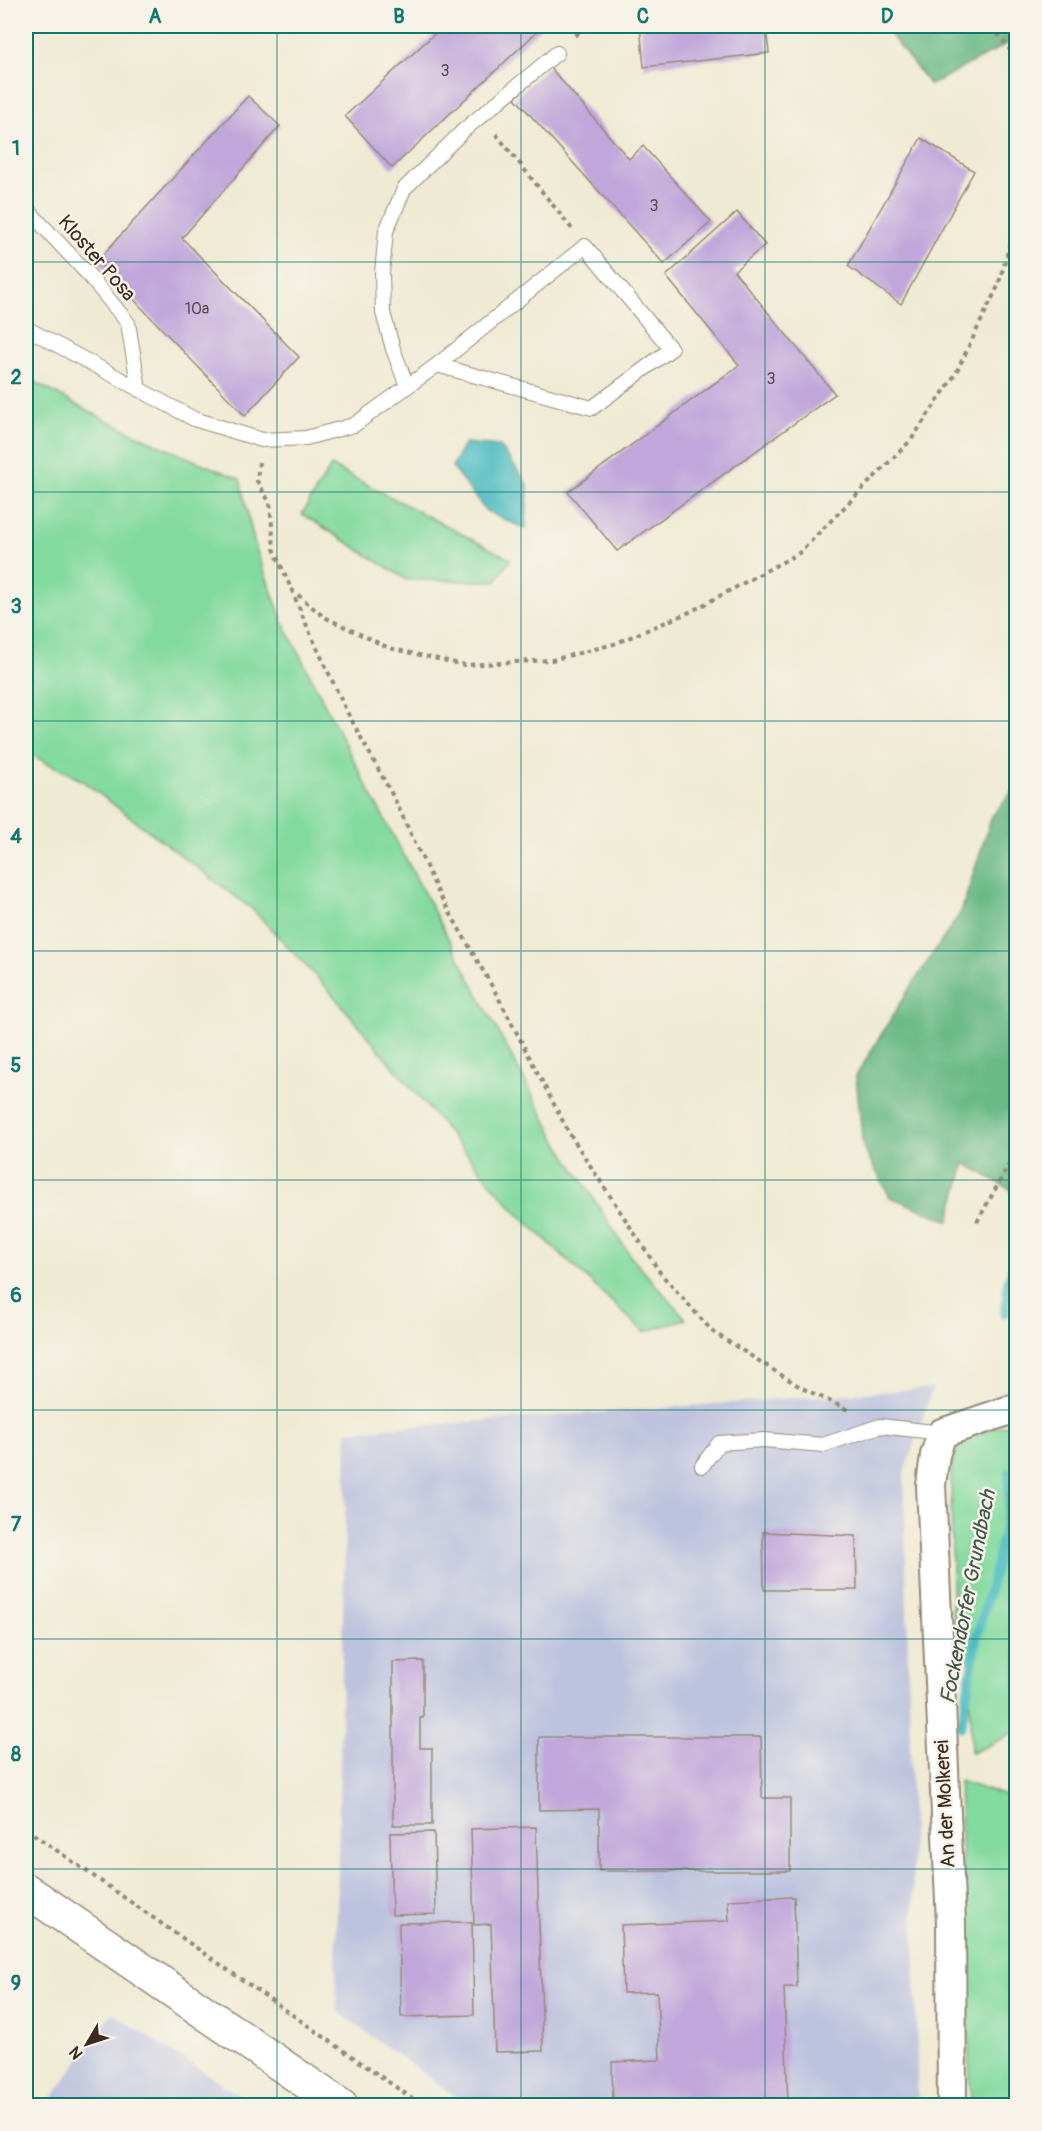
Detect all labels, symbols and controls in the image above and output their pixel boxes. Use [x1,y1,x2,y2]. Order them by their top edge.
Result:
text: A [149,4,162,29]
text: B [393,4,405,29]
text: C [637,4,649,29]
text: D [881,4,894,29]
house number: 3 [441,61,450,81]
text: 1 [12,136,20,161]
house number: 3 [650,196,659,216]
street label: Kloster Posa [53,210,141,306]
house number: 10a [185,299,209,319]
text: 2 [10,365,22,390]
house number: 3 [767,369,776,389]
text: 3 [10,594,22,619]
text: 4 [10,824,22,849]
text: 5 [11,1053,22,1078]
text: 6 [10,1283,22,1308]
water label: Fockendorfer Grundbach [934,1487,1002,1706]
text: 7 [11,1512,22,1537]
street label: An der Molkerei [929,1739,961,1869]
text: 8 [11,1742,21,1767]
text: 9 [11,1971,21,1996]
north arrow [57,2014,117,2074]
text: N [65,2042,87,2063]

